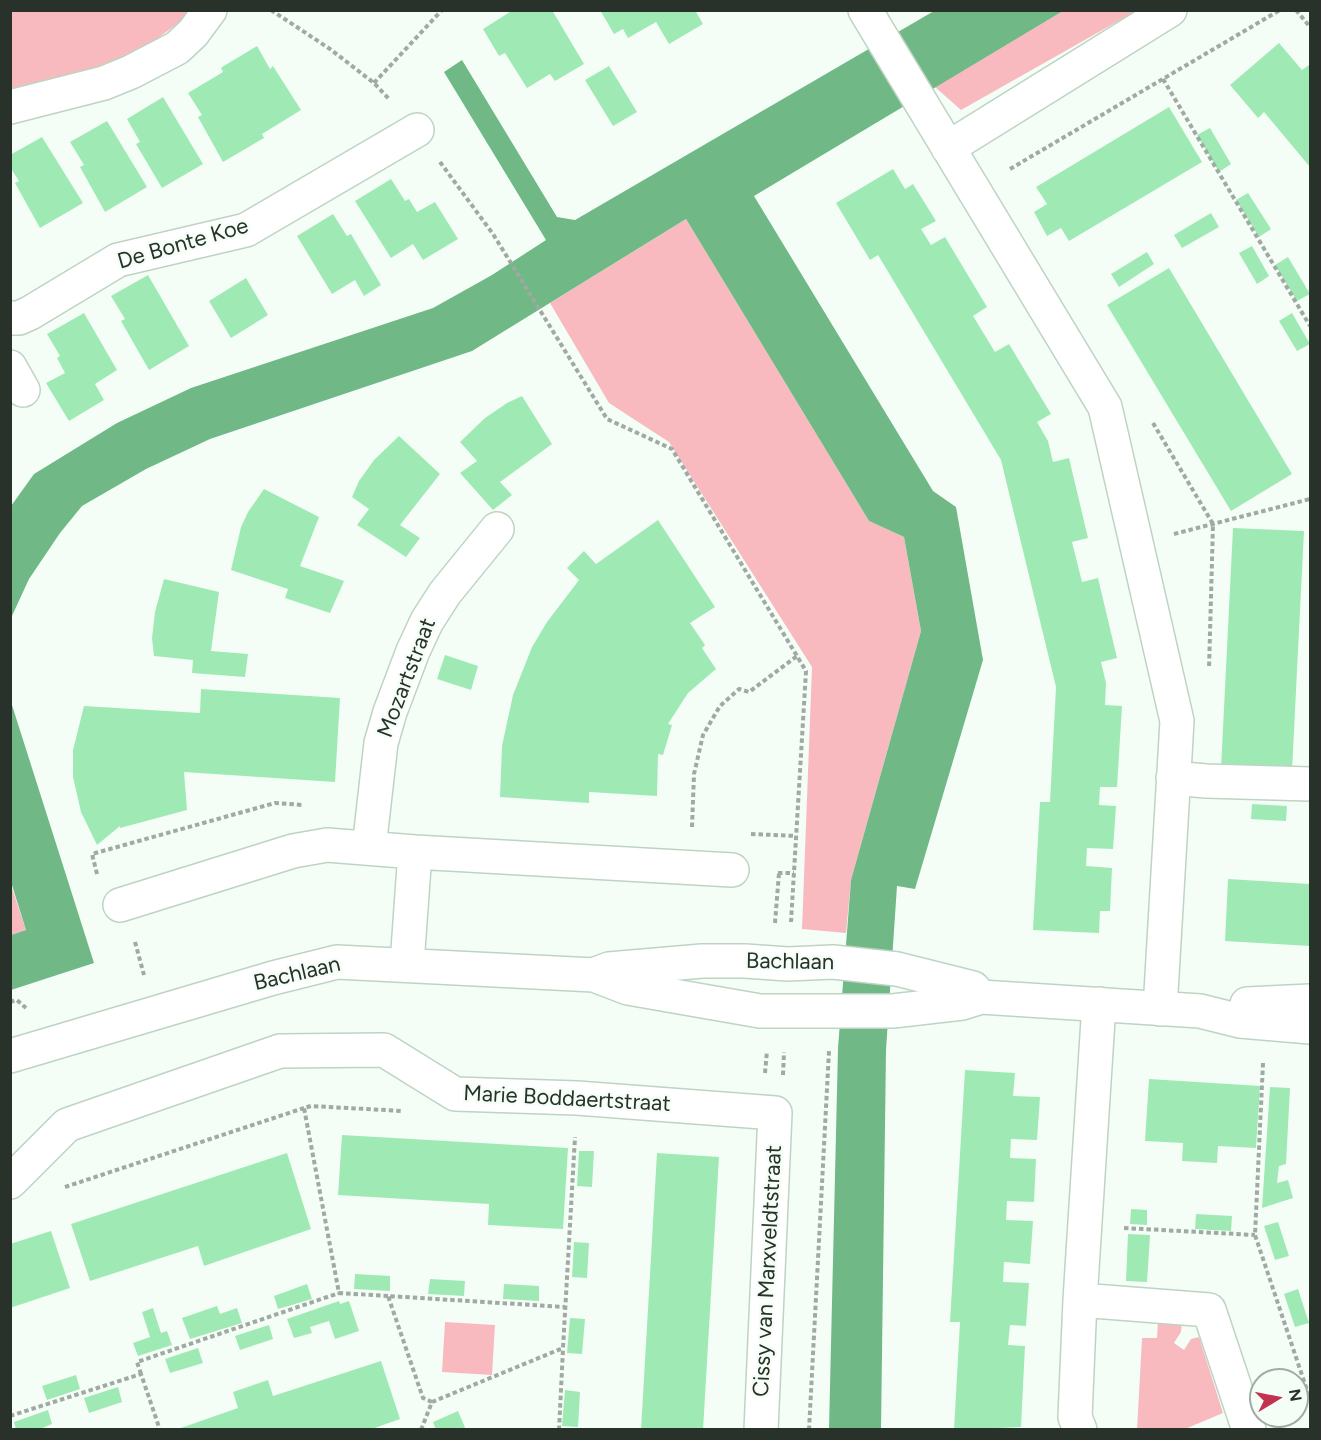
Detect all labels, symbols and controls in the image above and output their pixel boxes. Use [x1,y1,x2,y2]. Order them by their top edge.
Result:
street label: De Bonte Koe [115,213,251,275]
street label: Mozartstraat [372,614,442,742]
street label: Bachlaan [746,948,834,976]
street label: Bachlaan [251,951,343,997]
street label: Marie Boddaertstraat [463,1080,671,1118]
street label: Cissy van Marxveldtstraat [748,1144,788,1398]
north arrow [1249,1368,1309,1428]
text: N [1285,1387,1306,1403]

